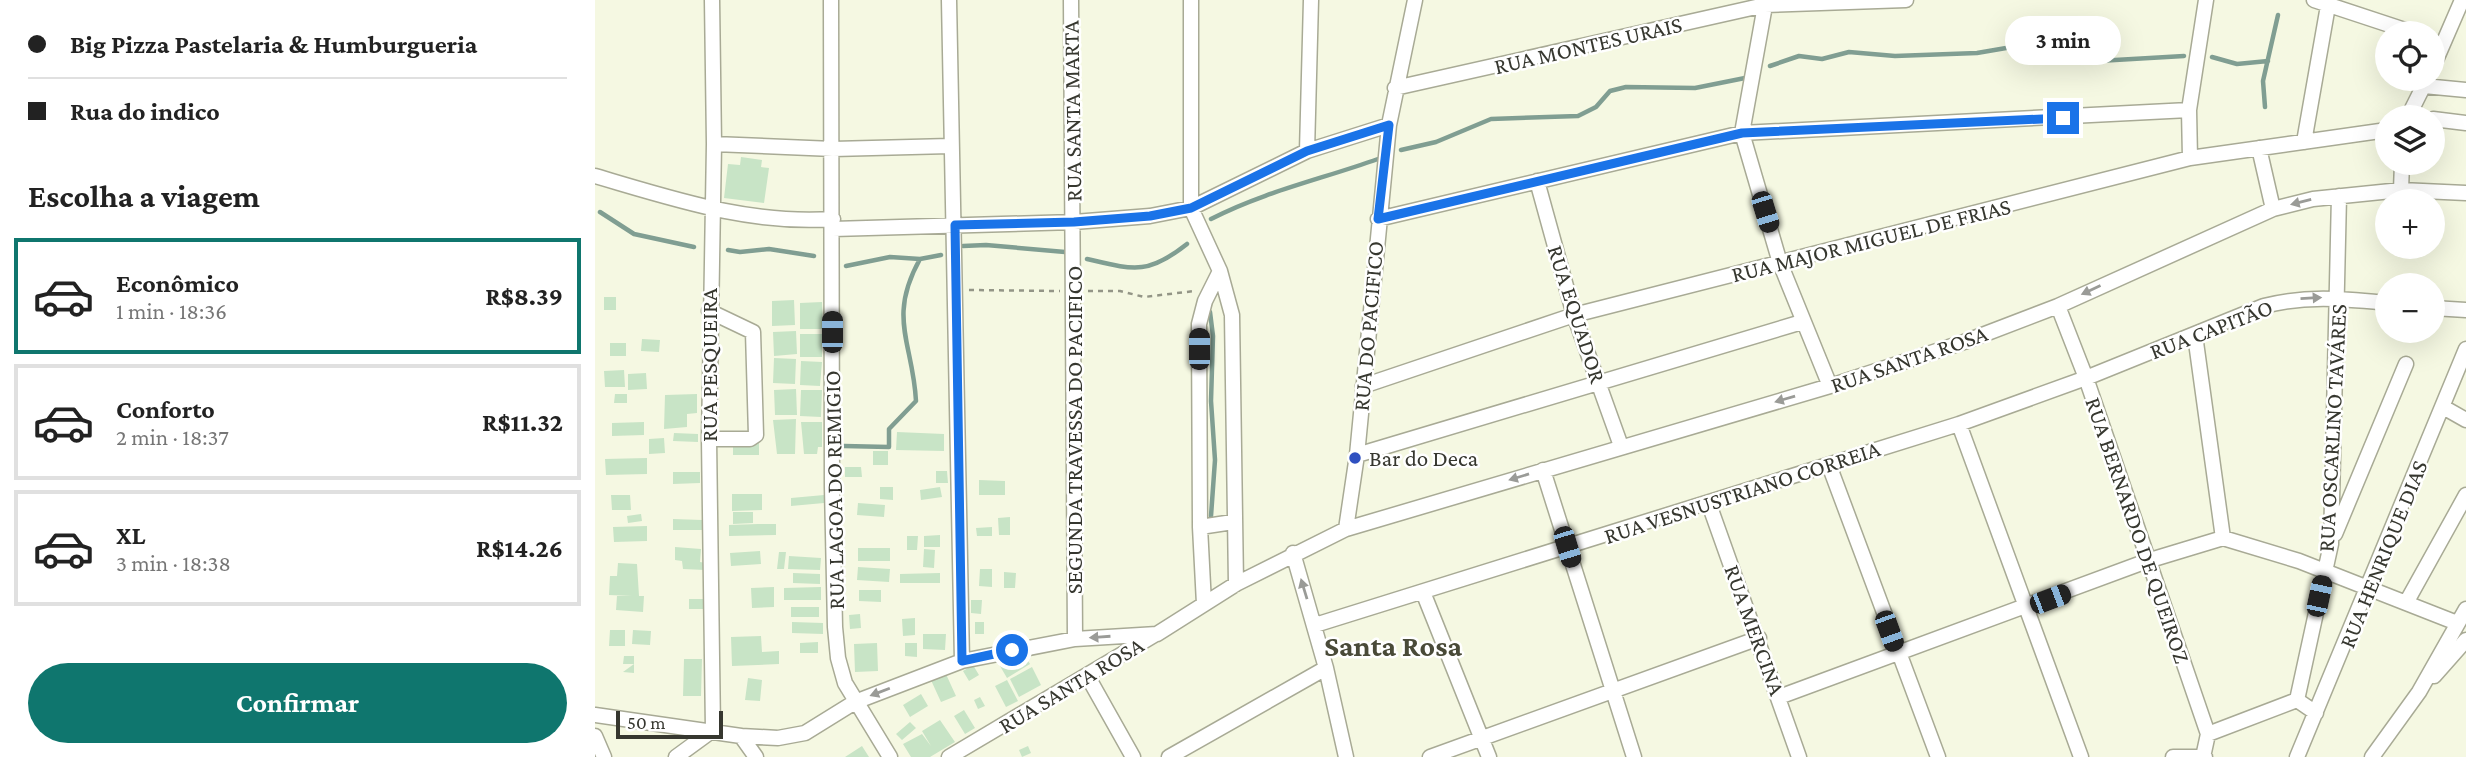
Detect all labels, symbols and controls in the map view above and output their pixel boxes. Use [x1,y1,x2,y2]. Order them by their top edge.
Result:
street label: RUA MONTES URAIS [1492,11,1684,79]
callout: 3 min [2005,17,2121,66]
street label: RUA SANTA MARTA [1057,19,1087,202]
map controls [2375,21,2445,343]
button: locate [2375,21,2445,91]
text: 3 min [2035,27,2091,53]
text: Big Pizza Pastelaria & Humburgueria [70,30,477,59]
text: Rua do indico [70,97,220,126]
route end [2047,102,2079,134]
button: layers [2375,105,2445,175]
text: Escolha a viagem [28,178,260,214]
car [1749,189,1782,235]
button: + [2375,189,2445,259]
street label: RUA MAJOR MIGUEL DE FRIAS [1729,193,2013,287]
one-way arrow [2289,197,2311,208]
street label: RUA DO PACIFICO [1348,240,1388,412]
street label: RUA EQUADOR [1543,242,1612,386]
icon: car [32,265,95,328]
street label: SEGUNDA TRAVESSA DO PACIFICO [1061,266,1087,594]
text: Econômico [116,269,239,298]
button: − [2375,273,2445,343]
text: R$8.39 [485,282,563,311]
one-way arrow [2081,284,2101,296]
street label: RUA PESQUEIRA [696,287,722,442]
one-way arrow [2300,292,2322,303]
street label: RUA CAPITÃO [2146,294,2276,364]
text: 1 min · 18:36 [116,298,227,324]
street label: RUA OSCARLINO TAVÁRES [2313,303,2351,553]
car [822,311,843,353]
street label: RUA SANTA ROSA [1827,320,1992,398]
car [1189,328,1210,370]
street label: RUA LAGOA DO REMIGIO [819,370,849,610]
icon: car [32,391,95,454]
one-way arrow [1774,394,1795,404]
street label: RUA BERNARDO DE QUEIROZ [2080,394,2196,666]
text: Conforto [116,395,215,424]
text: R$11.32 [482,408,563,437]
text: 2 min · 18:37 [116,424,229,450]
street label: RUA VESNUSTRIANO CORREIA [1601,435,1884,549]
place label: Bar do Deca [1369,445,1479,471]
marker: Bar do Deca [1347,450,1363,466]
street label: RUA HENRIQUE DIAS [2334,456,2432,652]
one-way arrow [1509,472,1530,482]
icon: car [32,517,95,580]
text: XL [116,521,145,550]
car [1551,524,1584,570]
text: R$14.26 [476,534,563,563]
text: 3 min · 18:38 [116,550,231,576]
street label: RUA MERCINA [1719,561,1791,700]
car [2305,573,2334,619]
one-way arrow [1299,579,1309,600]
car [2027,582,2074,616]
car [1872,608,1907,654]
district label: Santa Rosa [1324,629,1462,662]
street label: RUA SANTA ROSA [994,631,1149,738]
one-way arrow [1089,632,1111,643]
route start [996,634,1028,666]
button: Confirmar [28,663,567,743]
one-way arrow [870,687,891,698]
scale bar [616,708,723,740]
text: 50 m [627,712,666,733]

